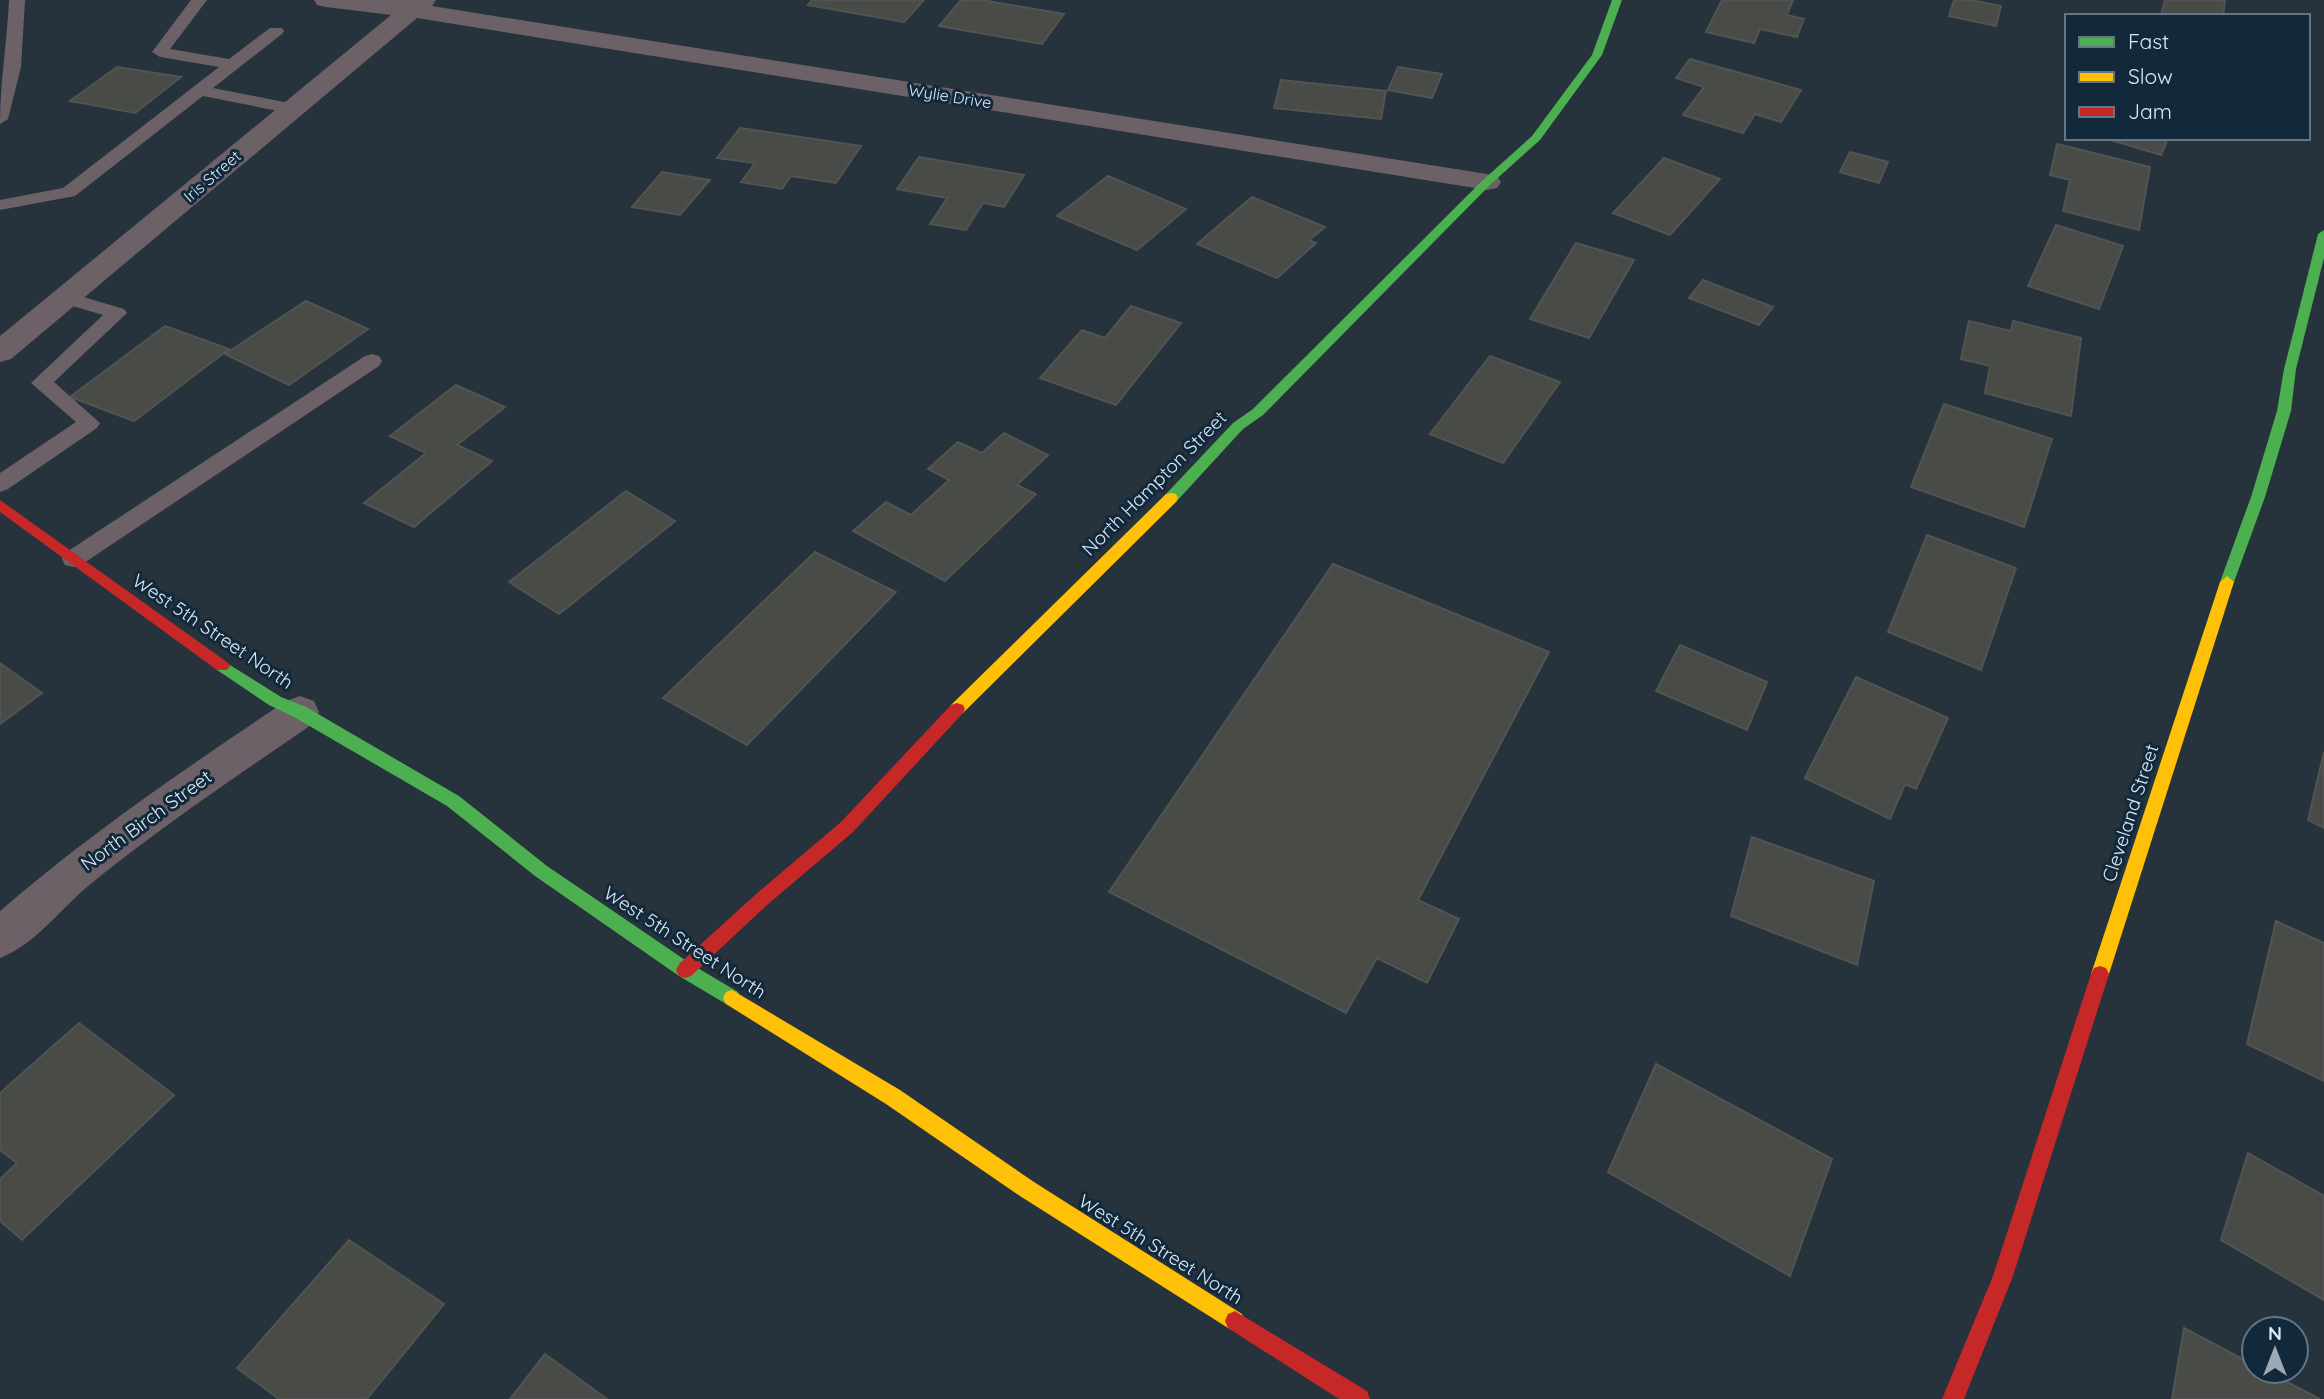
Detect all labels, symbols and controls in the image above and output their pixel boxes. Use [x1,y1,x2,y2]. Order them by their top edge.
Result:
legend [2065,14,2310,140]
text: Fast [2128,28,2169,54]
text: Slow [2128,63,2173,89]
street label: Wylie Drive [907,80,993,112]
text: Jam [2128,98,2172,124]
street label: Iris Street [179,146,245,206]
street label: North Hampton Street [1077,406,1231,560]
street label: West 5th Street North [128,568,298,694]
street label: Cleveland Street [2096,741,2164,885]
street label: North Birch Street [76,764,216,876]
street label: West 5th Street North [599,880,771,1004]
street label: West 5th Street North [1074,1189,1248,1309]
north arrow [2240,1315,2310,1385]
text: N [2268,1321,2282,1345]

